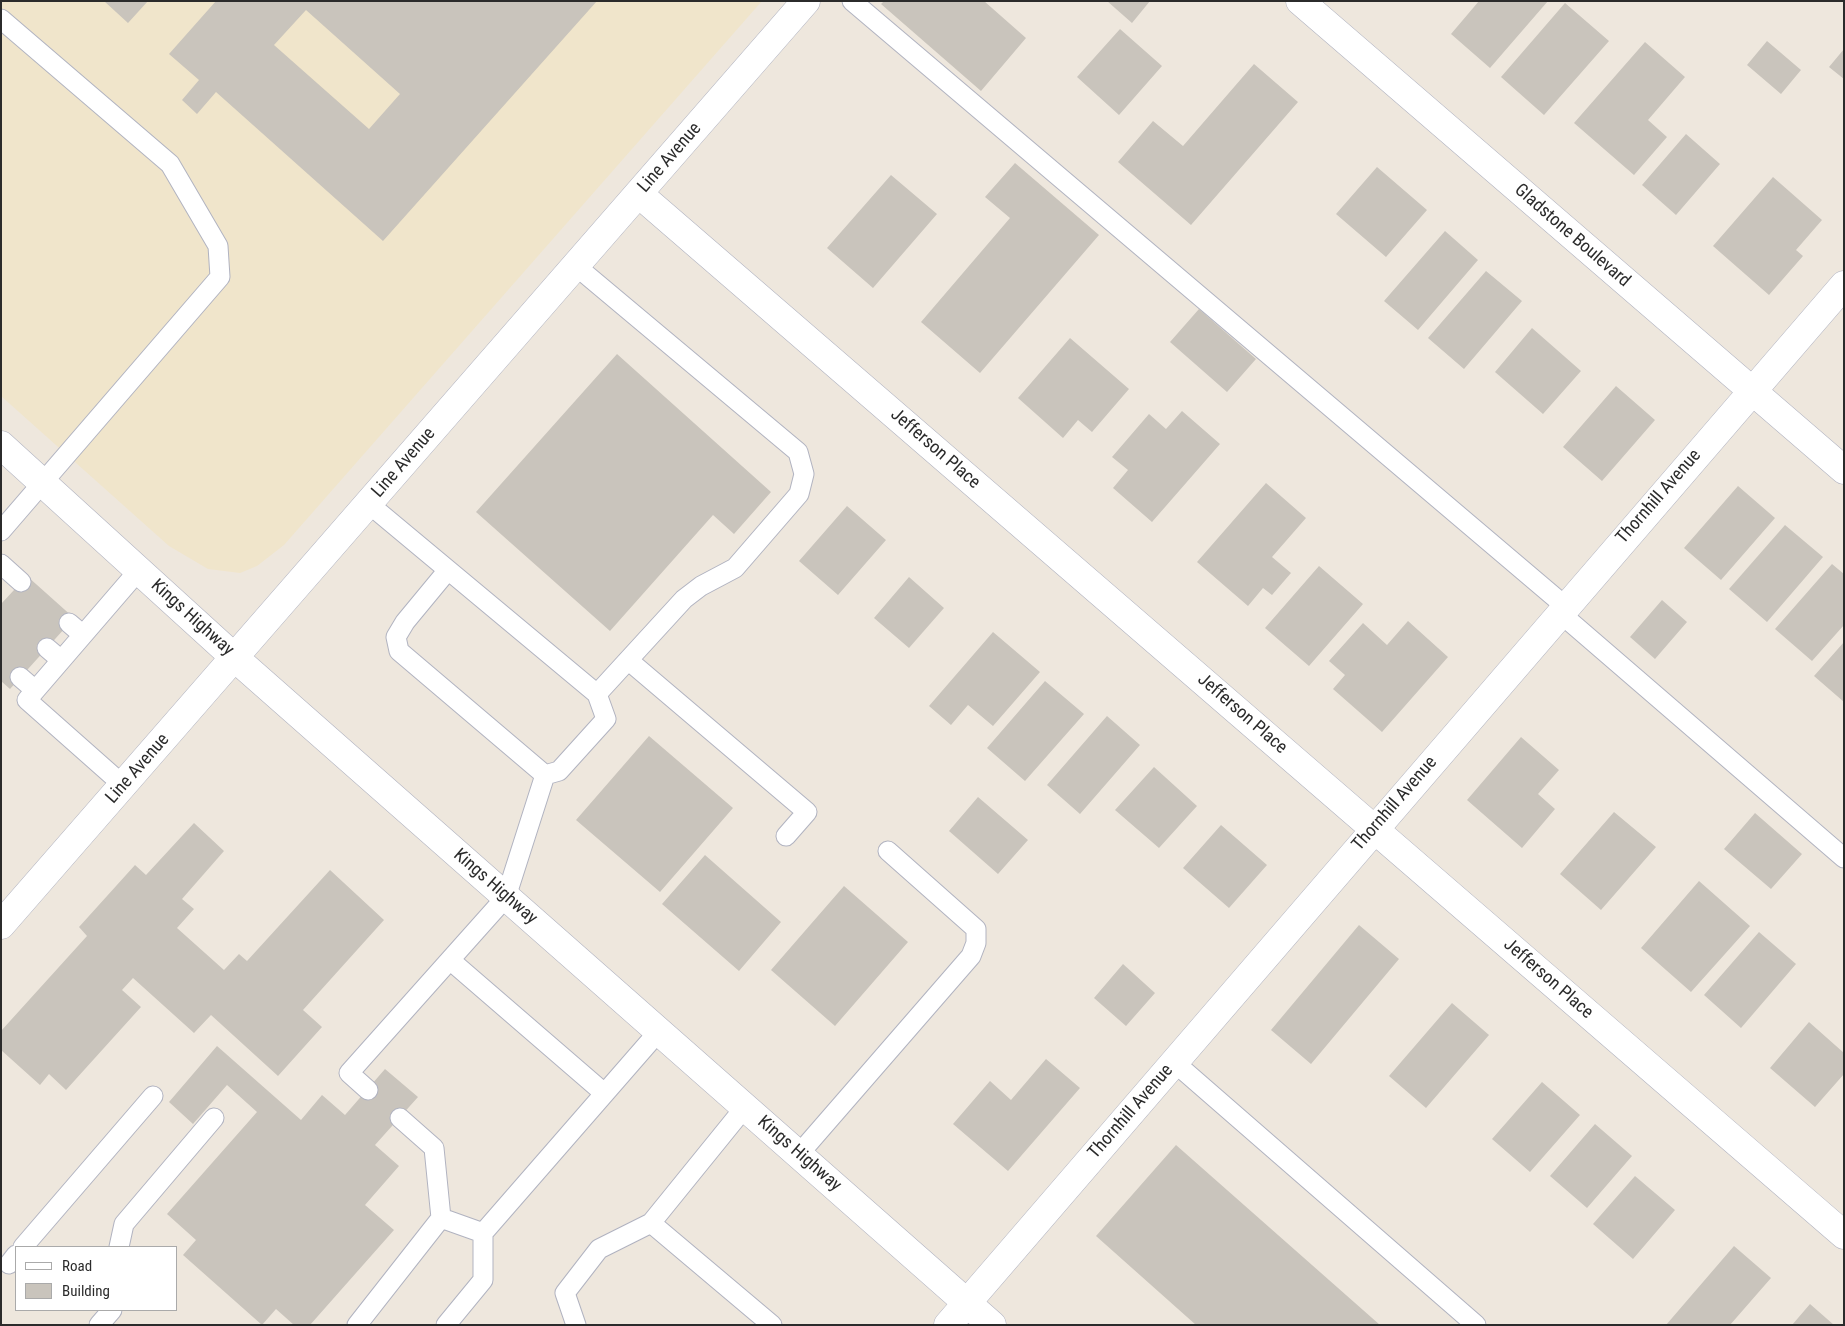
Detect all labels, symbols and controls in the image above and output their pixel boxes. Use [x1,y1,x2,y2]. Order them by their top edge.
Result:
street label: Line Avenue [634,119,706,197]
street label: Gladstone Boulevard [1510,180,1634,292]
street label: Jefferson Place [886,404,984,494]
street label: Line Avenue [368,424,440,502]
street label: Thornhill Avenue [1612,445,1706,549]
street label: Kings Highway [146,575,238,661]
street label: Jefferson Place [1193,669,1291,759]
street label: Line Avenue [102,730,174,808]
street label: Thornhill Avenue [1348,752,1442,856]
street label: Kings Highway [449,845,541,929]
street label: Jefferson Place [1499,934,1597,1024]
street label: Thornhill Avenue [1084,1060,1178,1164]
street label: Kings Highway [753,1112,845,1196]
legend [15,1246,178,1311]
text: Road [62,1257,92,1275]
text: Building [62,1282,110,1300]

